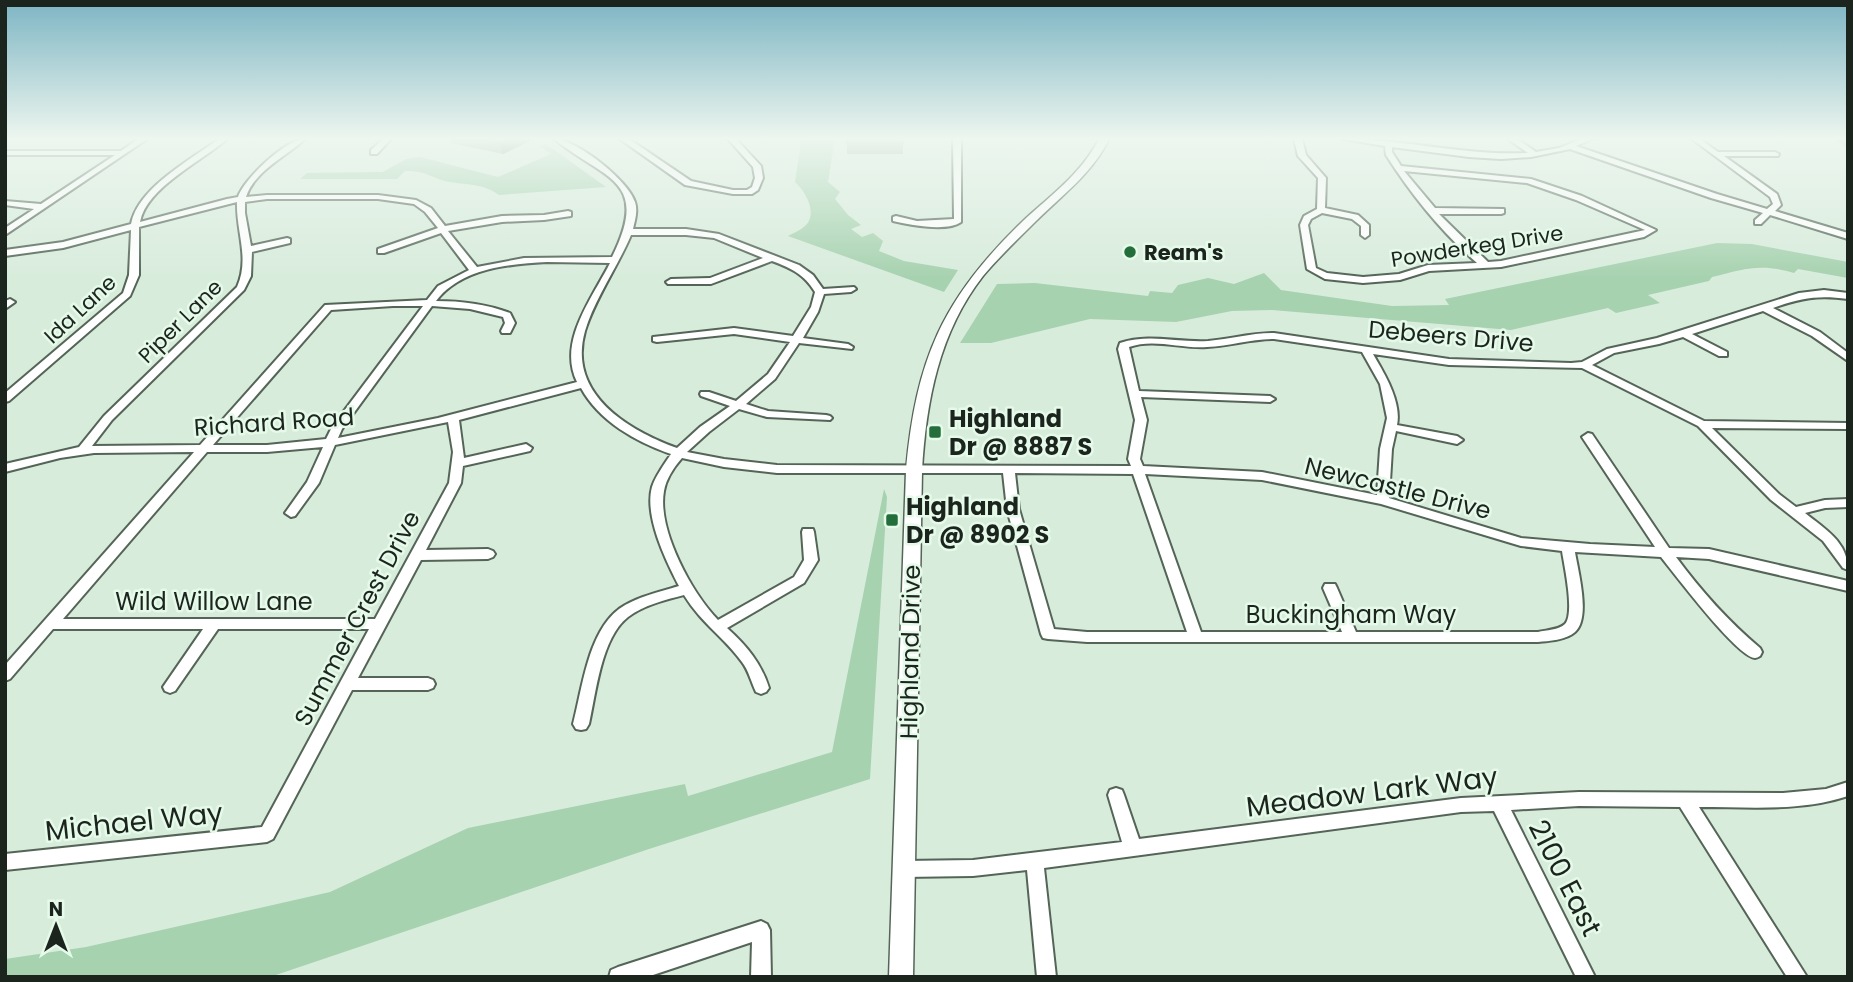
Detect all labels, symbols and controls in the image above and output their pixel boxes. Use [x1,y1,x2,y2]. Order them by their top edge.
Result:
street label: Powderkeg Drive [1389,218,1565,274]
place label: Ream's [1144,238,1224,267]
marker: Ream's [1122,244,1138,260]
street label: Ida Lane [38,268,122,350]
street label: Piper Lane [132,273,228,369]
street label: Debeers Drive [1367,312,1535,360]
street label: Richard Road [193,400,355,444]
place label: Highland Dr @ 8887 S [949,402,1092,463]
marker: Highland Dr @ 8887 S [927,424,943,440]
street label: Newcastle Drive [1301,449,1495,527]
place label: Highland Dr @ 8902 S [906,490,1049,551]
street label: Summer Crest Drive [286,505,428,731]
marker: Highland Dr @ 8902 S [884,512,900,528]
street label: Highland Drive [892,565,928,739]
street label: Wild Willow Lane [115,585,313,618]
street label: Buckingham Way [1246,598,1457,631]
street label: Meadow Lark Way [1244,757,1500,827]
street label: Michael Way [43,793,225,851]
street label: 2100 East [1519,813,1611,943]
north arrow [21,891,91,961]
text: N [49,896,63,923]

